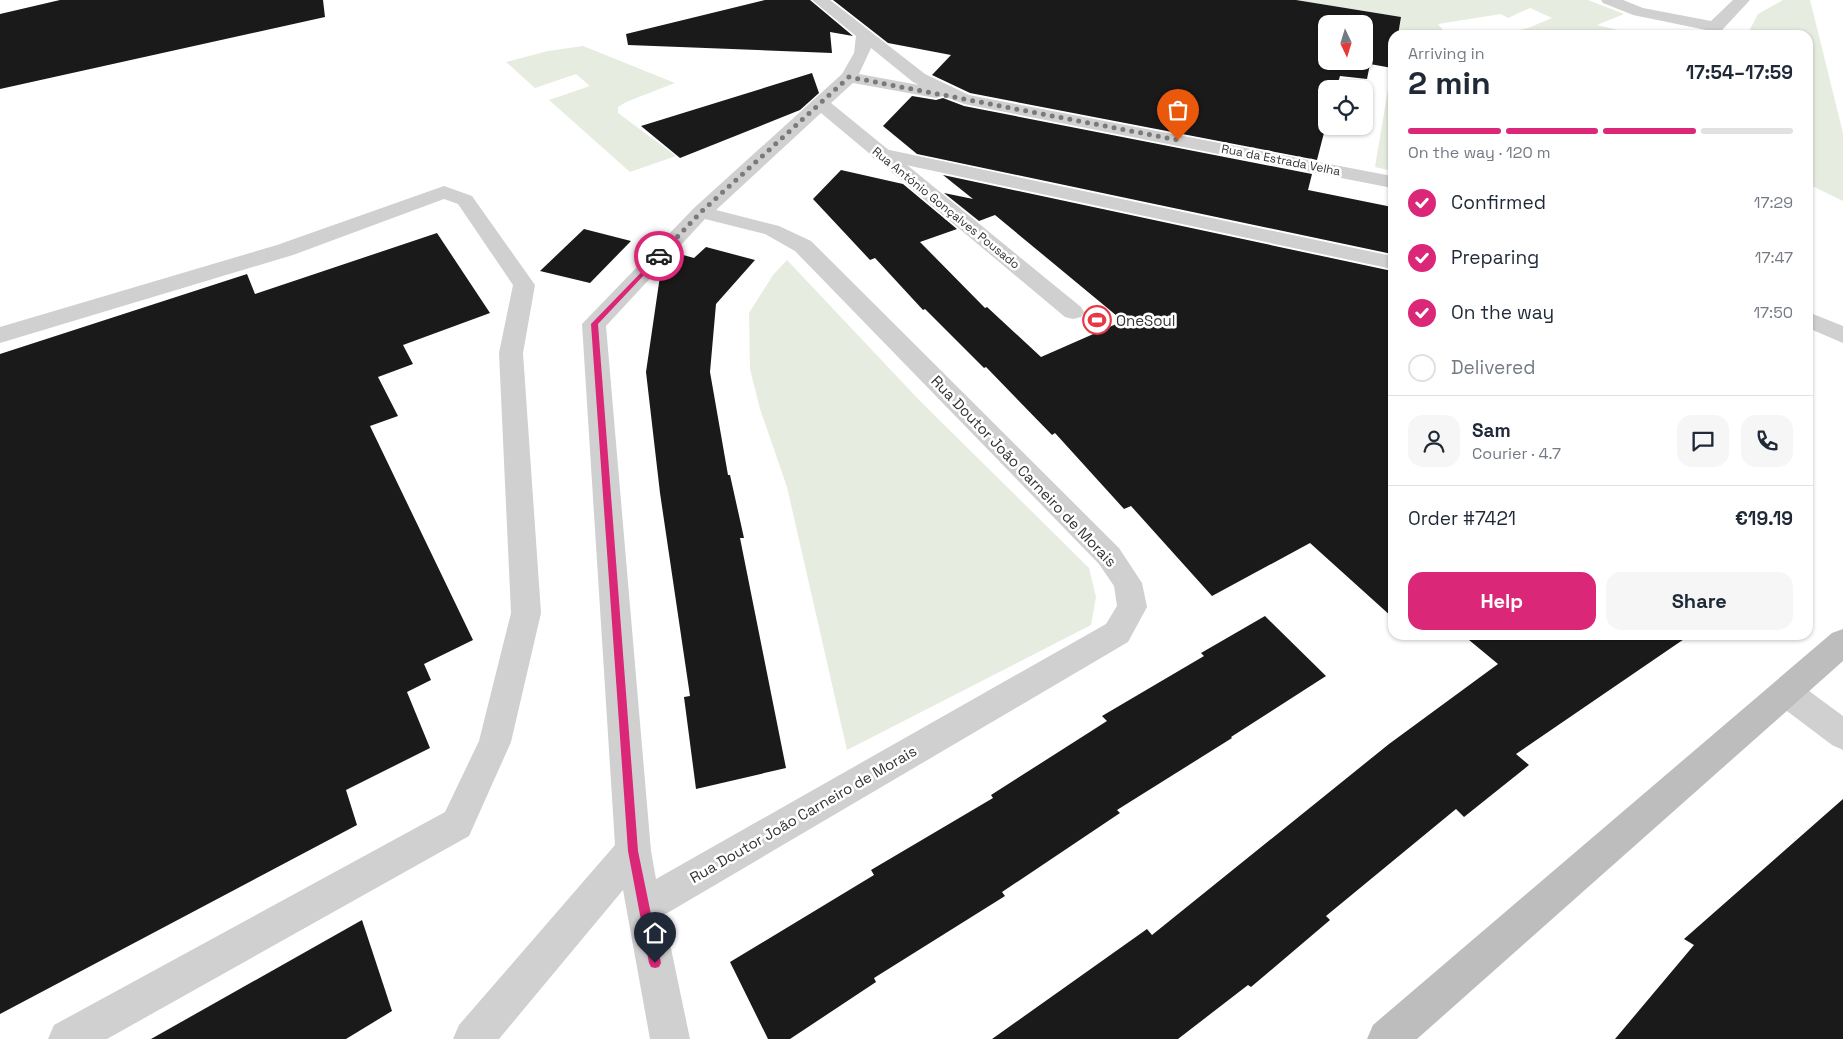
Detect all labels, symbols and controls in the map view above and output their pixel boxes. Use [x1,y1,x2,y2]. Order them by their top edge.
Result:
north arrow [1318,15,1372,70]
map controls [1318,15,1373,135]
text: Arriving in [1408,43,1485,64]
text: 17:54–17:59 [1686,60,1793,85]
text: 2 min [1408,63,1491,103]
button: locate [1318,80,1373,135]
pin [1157,89,1199,140]
icon: bag [1164,96,1192,124]
street label: Rua da Estrada Velha [1220,141,1342,179]
text: On the way · 120 m [1408,142,1551,163]
street label: Rua António Gonçalves Pousado [869,143,1023,273]
icon: check [1408,189,1436,217]
text: Confirmed [1451,190,1546,215]
text: 17:29 [1754,192,1793,213]
courier [634,231,684,281]
icon: car [645,242,673,270]
icon: check [1408,244,1436,272]
text: Preparing [1451,245,1539,270]
text: 17:47 [1755,247,1793,268]
icon: check [1408,299,1436,327]
text: On the way [1451,300,1554,325]
text: 17:50 [1753,302,1793,323]
sports icon: OneSoul [1082,305,1112,335]
place label: OneSoul [1116,311,1175,330]
text: Delivered [1451,355,1536,380]
street label: Rua Doutor João Carneiro de Morais [927,371,1121,571]
button: person [1408,415,1460,467]
button: chat [1677,415,1729,467]
button: phone [1741,415,1793,467]
text: Sam [1472,418,1511,443]
text: Courier · 4.7 [1472,443,1561,464]
text: Order #7421 [1408,506,1516,531]
text: €19.19 [1735,506,1793,531]
button: Help [1408,572,1596,630]
button: Share [1606,572,1793,630]
street label: Rua Doutor João Carneiro de Morais [686,741,920,887]
pin [634,912,676,963]
icon: home [641,919,669,947]

